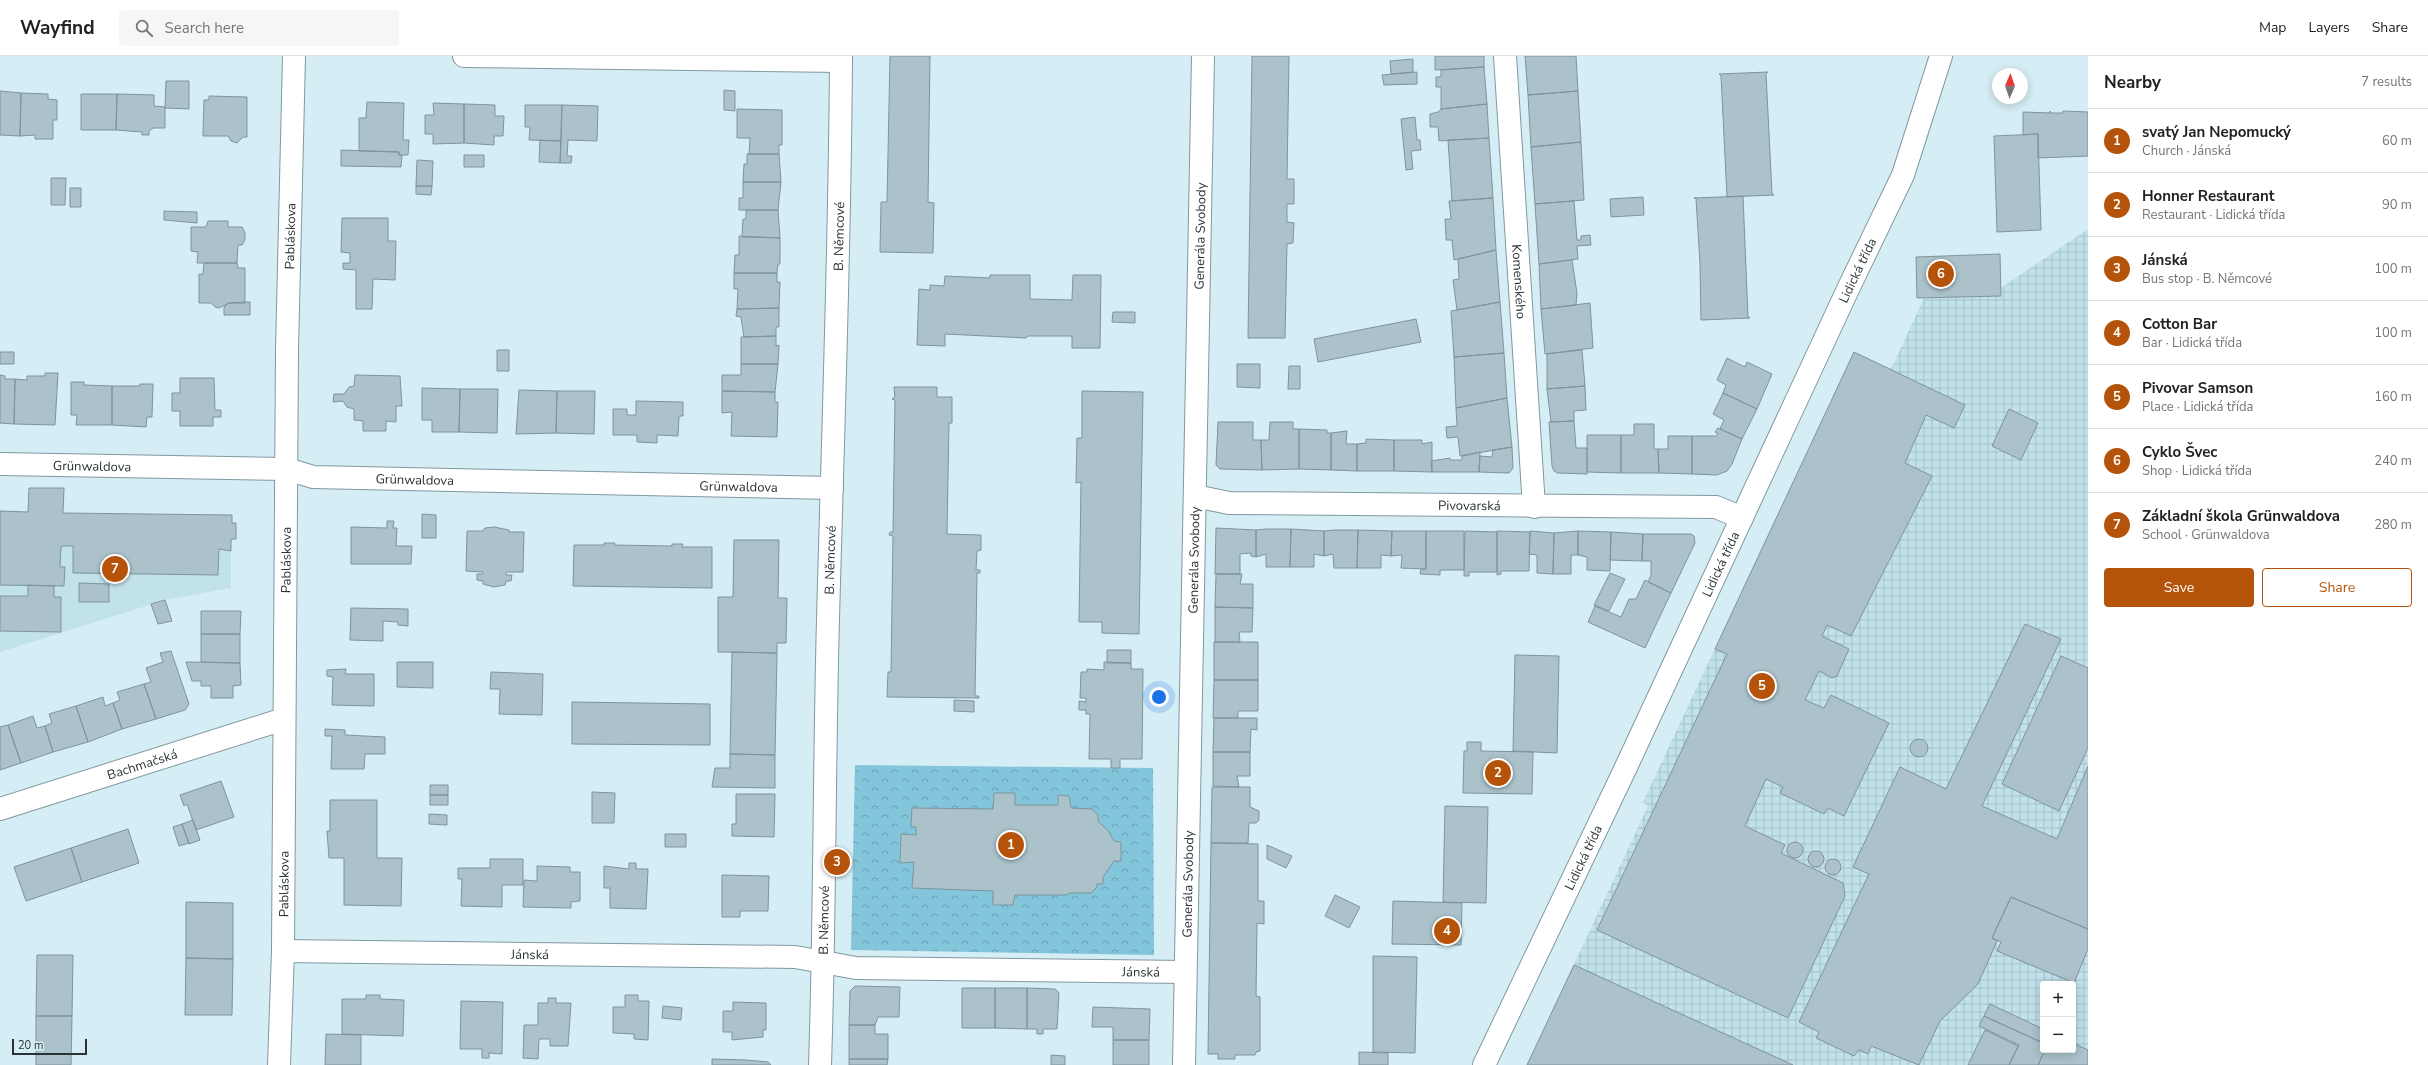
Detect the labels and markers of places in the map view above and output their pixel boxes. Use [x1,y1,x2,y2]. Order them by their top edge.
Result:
pin: 6 [1928,259,1954,289]
pin: 7 [102,554,128,584]
pin: 5 [1749,671,1775,701]
pin: 2 [1485,758,1511,788]
pin: 1 [998,830,1024,860]
pin: 3 [824,847,850,877]
pin: 4 [1434,916,1460,946]

